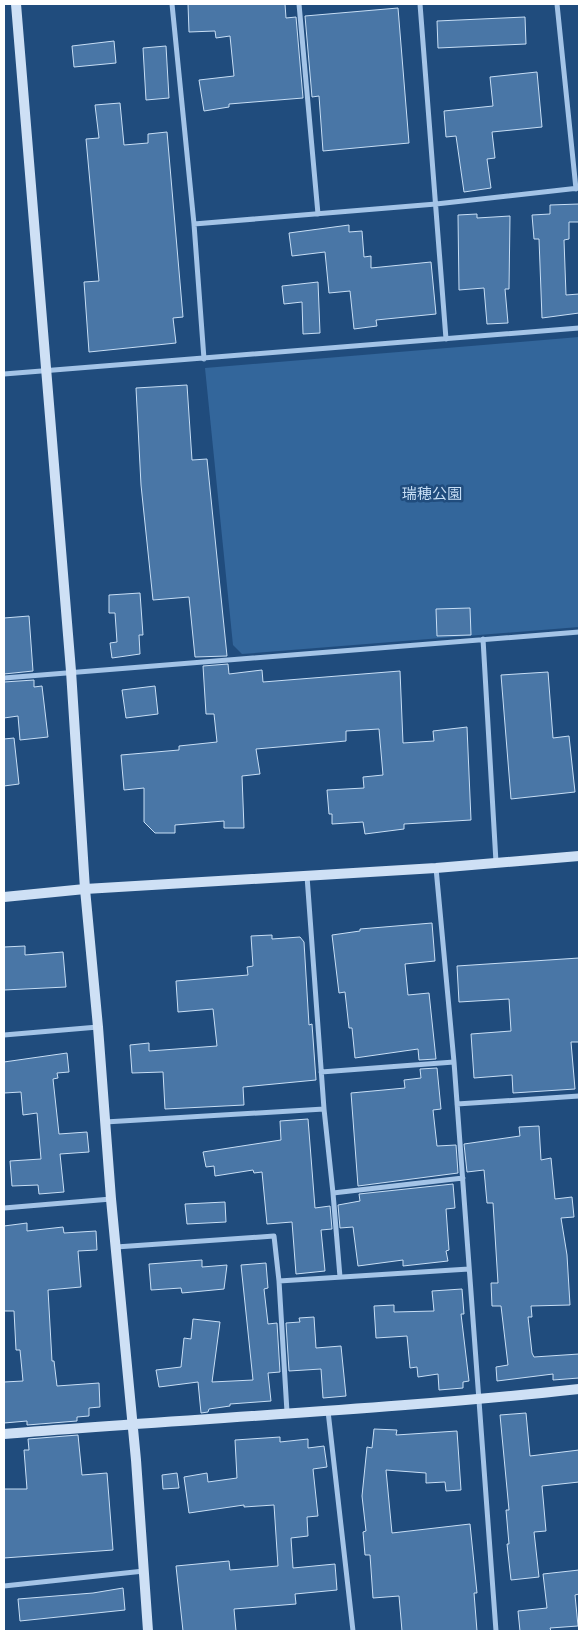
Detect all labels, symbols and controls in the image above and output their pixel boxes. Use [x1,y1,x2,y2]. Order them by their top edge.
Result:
park label: 瑞穂公園 [402,483,462,503]

